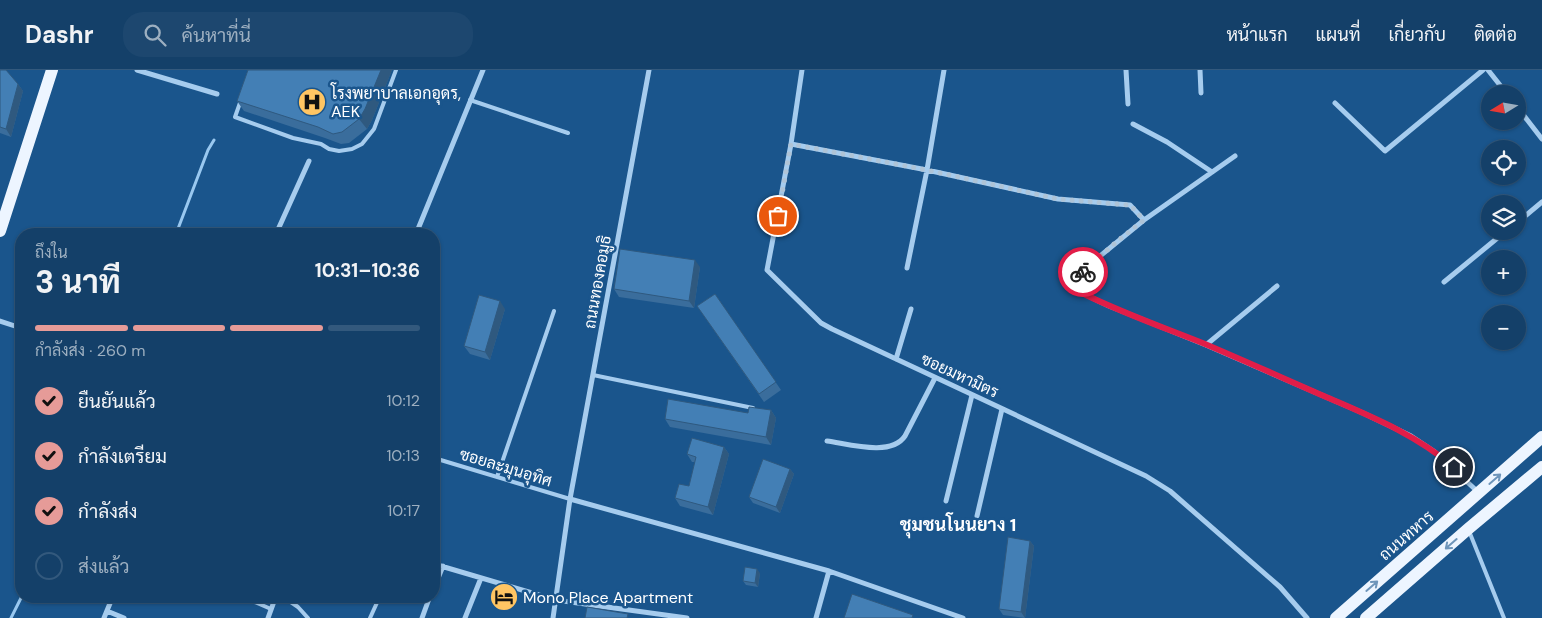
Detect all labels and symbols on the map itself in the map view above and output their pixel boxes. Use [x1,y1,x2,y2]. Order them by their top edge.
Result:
place label: โรงพยาบาลเอกอุดร, AEK [330,82,461,122]
north arrow [1481,85,1526,130]
hospital icon: โรงพยาบาลเอกอุดร, AEK [297,87,327,117]
pin [757,195,799,237]
street label: ถนนทองคอมูธิ [579,233,617,331]
courier [1058,247,1108,297]
street label: ซอยมหามิตร [918,348,1002,403]
street label: ซอยละมุนอุทิศ [457,443,555,492]
pin [1433,446,1475,488]
one-way arrow [1488,473,1501,484]
street label: ถนนทหาร [1375,506,1438,565]
district label: ชุมชนโนนยาง 1 [900,512,1016,539]
one-way arrow [1445,538,1458,549]
one-way arrow [1366,580,1379,592]
hotel icon: Mono Place Apartment [489,582,519,612]
place label: Mono Place Apartment [523,587,693,608]

